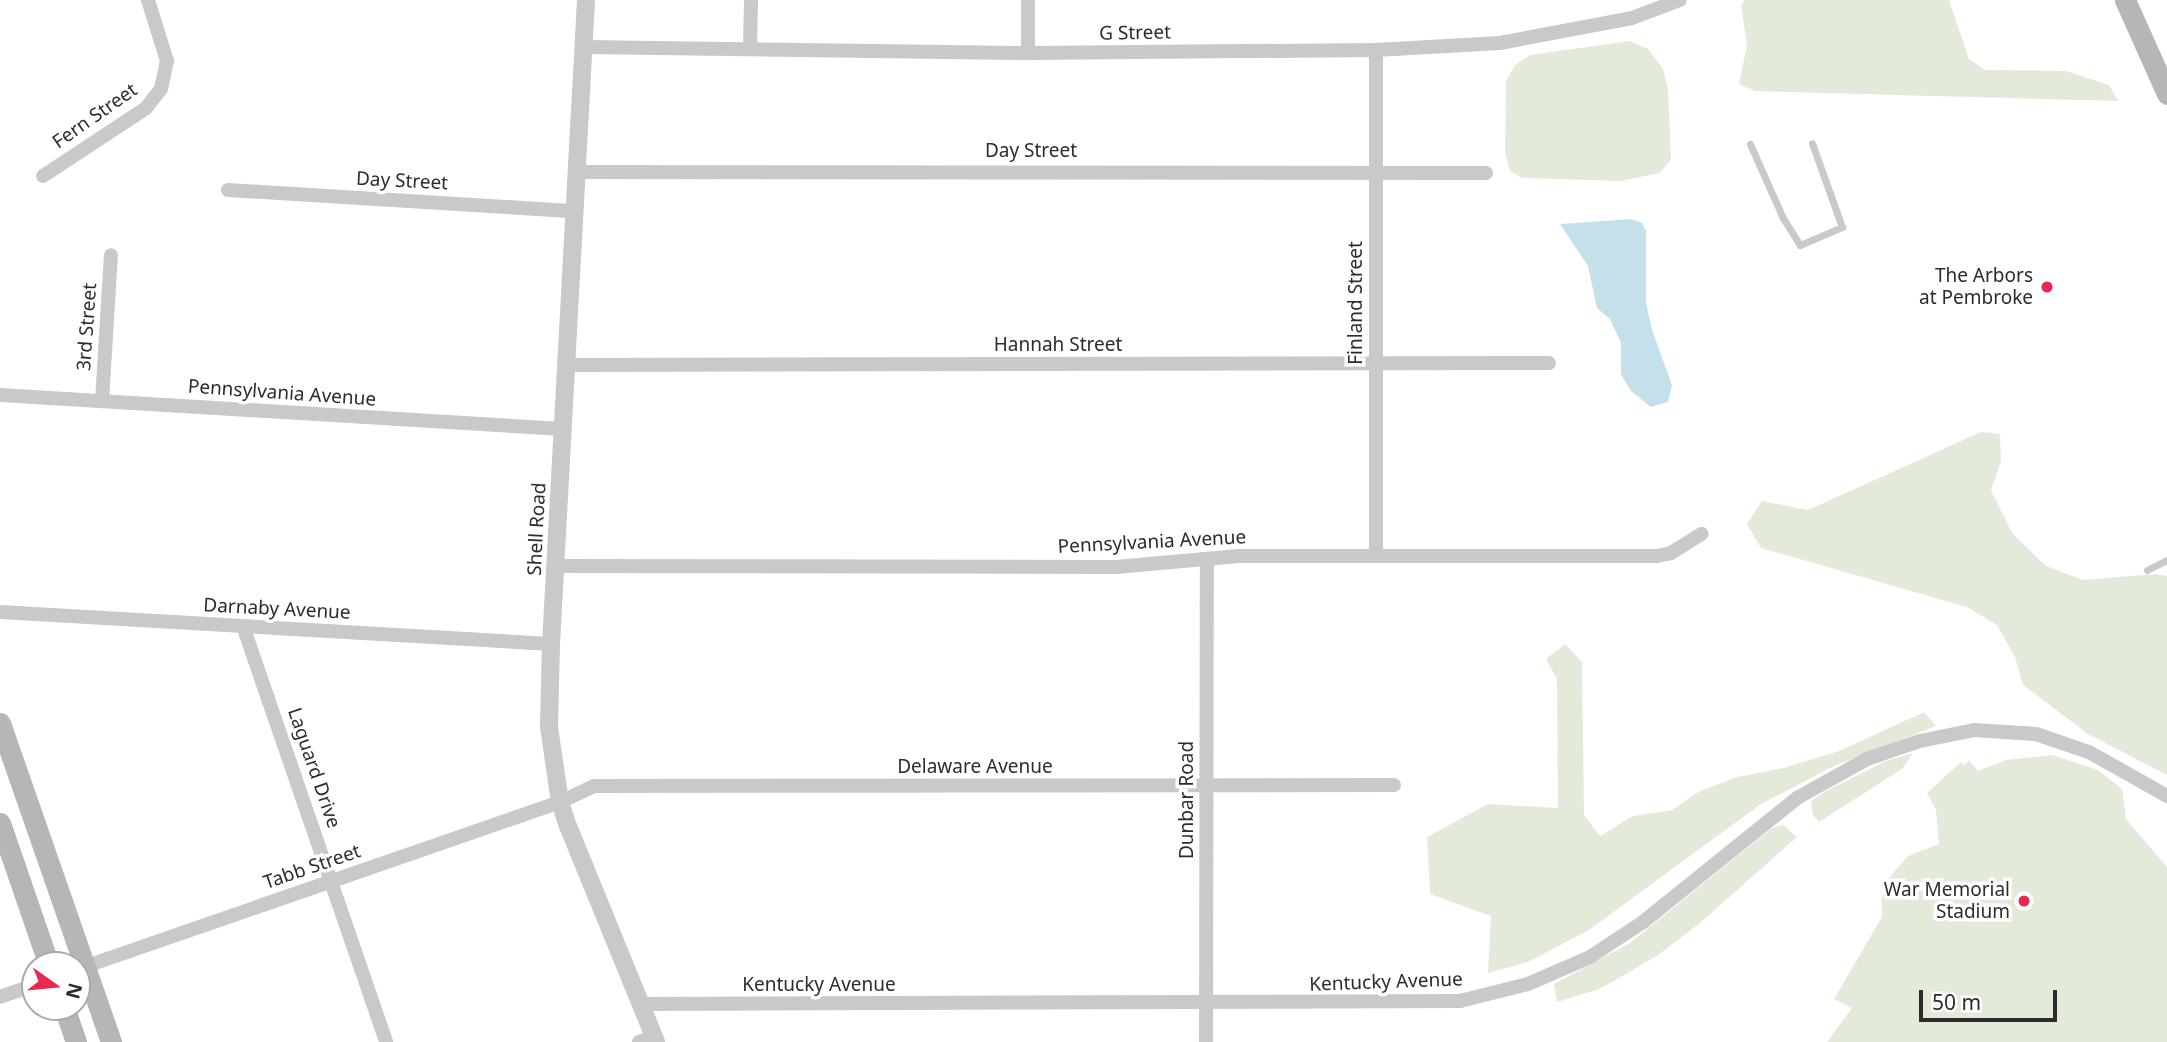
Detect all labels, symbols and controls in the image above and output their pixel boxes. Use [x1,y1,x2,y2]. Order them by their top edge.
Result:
street label: G Street [1099,21,1171,45]
street label: Fern Street [48,79,142,153]
street label: Day Street [985,140,1077,162]
street label: Day Street [355,167,449,195]
street label: Finland Street [1345,241,1367,365]
place label: The Arbors at Pembroke [1919,265,2033,309]
marker: The Arbors at Pembroke [2039,279,2055,295]
street label: 3rd Street [73,282,101,372]
street label: Hannah Street [994,334,1122,356]
street label: Pennsylvania Avenue [187,375,377,411]
street label: Shell Road [523,482,551,576]
street label: Pennsylvania Avenue [1057,526,1247,558]
street label: Darnaby Avenue [203,594,351,624]
street label: Laguard Drive [283,705,345,831]
street label: Dunbar Road [1176,741,1198,859]
street label: Delaware Avenue [897,756,1053,778]
street label: Tabb Street [261,840,363,894]
place label: War Memorial Stadium [1884,879,2010,923]
marker: War Memorial Stadium [2016,893,2032,909]
north arrow [21,951,91,1021]
street label: Kentucky Avenue [1309,968,1463,996]
street label: Kentucky Avenue [742,974,896,996]
scale bar [1922,976,2060,1020]
text: N [60,980,89,1002]
text: 50 m [1932,988,1981,1016]

